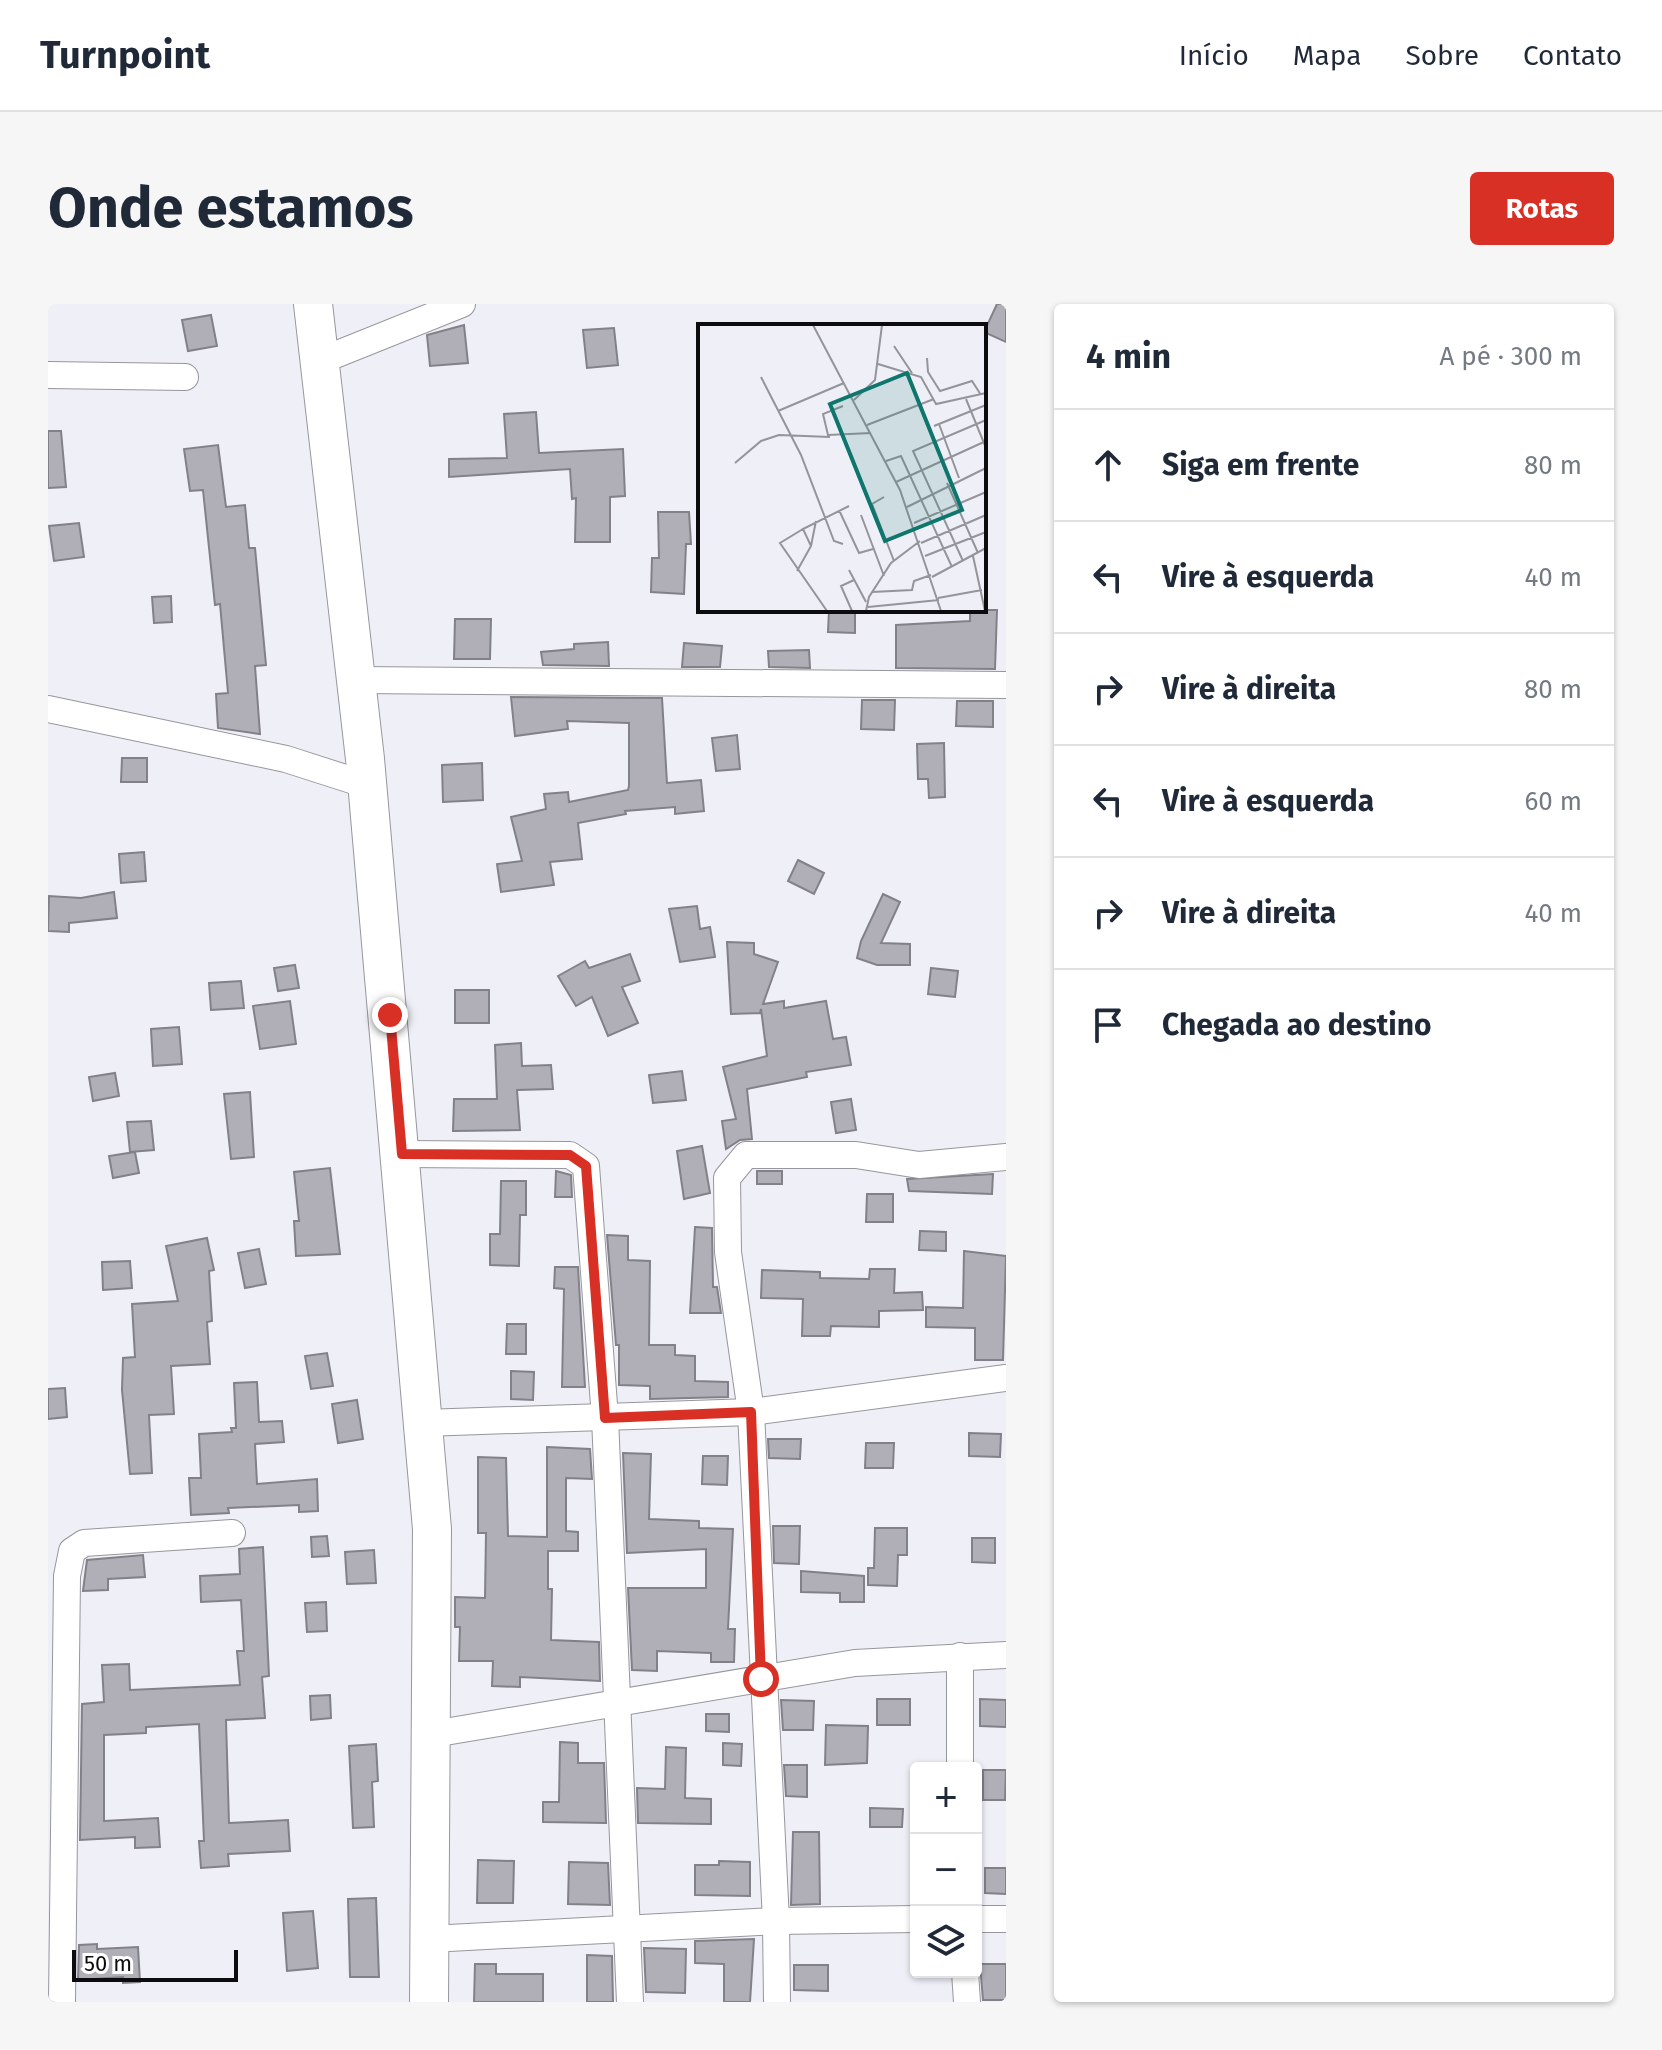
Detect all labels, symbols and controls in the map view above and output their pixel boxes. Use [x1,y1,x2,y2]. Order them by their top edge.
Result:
text: Turnpoint [40,32,210,78]
text: Início [1179,39,1249,72]
text: Mapa [1293,39,1361,72]
text: Sobre [1405,39,1479,72]
text: Contato [1523,39,1622,72]
button: Rotas [1470,172,1614,245]
text: Onde estamos [48,175,413,242]
inset map [698,324,986,612]
text: 4 min [1086,336,1171,377]
text: A pé · 300 m [1439,341,1582,372]
icon: ahead [1086,443,1130,487]
text: Siga em frente [1162,447,1359,483]
text: 80 m [1524,450,1582,481]
icon: left [1086,555,1130,599]
text: Vire à esquerda [1162,559,1374,595]
text: 40 m [1524,562,1582,593]
icon: right [1086,667,1130,711]
text: Vire à direita [1162,671,1336,707]
text: 80 m [1524,674,1582,705]
icon: left [1086,779,1130,823]
text: Vire à esquerda [1162,783,1374,819]
text: 60 m [1524,786,1582,817]
icon: right [1086,891,1130,935]
text: Vire à direita [1162,895,1336,931]
text: 40 m [1524,898,1582,929]
route end [372,997,408,1033]
icon: arrive [1086,1003,1130,1047]
text: Chegada ao destino [1162,1007,1432,1043]
route start [743,1661,779,1697]
map controls [910,1762,982,1978]
button: + [910,1762,982,1834]
button: − [910,1834,982,1906]
button: layers [910,1906,982,1978]
scale bar [72,1946,238,1982]
text: 50 m [84,1950,132,1977]

